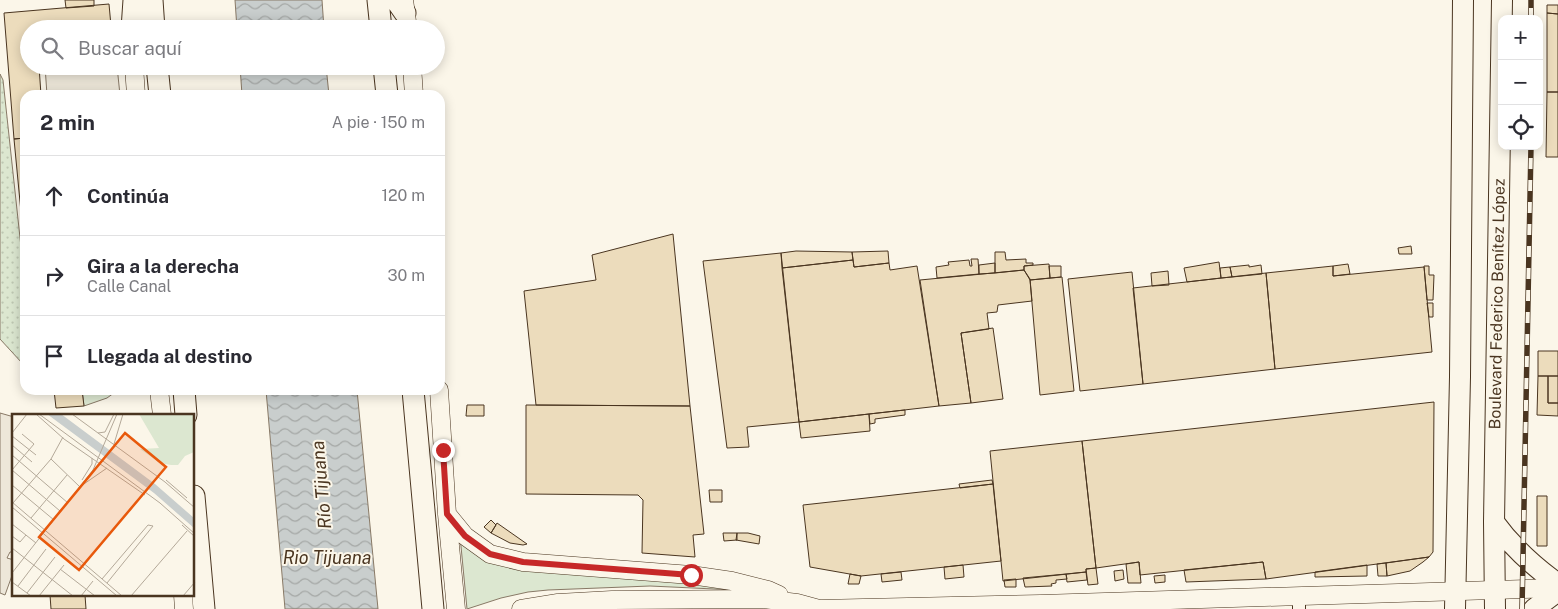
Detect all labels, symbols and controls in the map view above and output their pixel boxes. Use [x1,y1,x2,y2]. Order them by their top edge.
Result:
map controls [1498,15,1543,150]
button: + [1498,15,1543,60]
search box [20,20,445,75]
icon: search [38,34,66,62]
text: Buscar aquí [78,37,182,59]
button: − [1498,60,1543,105]
button: locate [1498,105,1543,150]
text: 2 min [40,110,95,135]
text: A pie · 150 m [332,113,425,132]
street label: Boulevard Federico Benítez López [1485,178,1509,430]
icon: ahead [40,182,68,210]
text: Continúa [87,185,169,207]
text: 120 m [381,186,425,205]
text: Gira a la derecha [87,255,239,277]
icon: right [40,262,68,290]
text: 30 m [388,266,425,285]
text: Calle Canal [87,277,171,296]
icon: arrive [40,342,68,370]
text: Llegada al destino [87,345,252,367]
inset map [12,414,195,596]
route end [432,439,455,462]
water label: Río Tijuana [307,440,335,530]
water label: Rio Tijuana [283,547,371,568]
route start [680,564,703,587]

